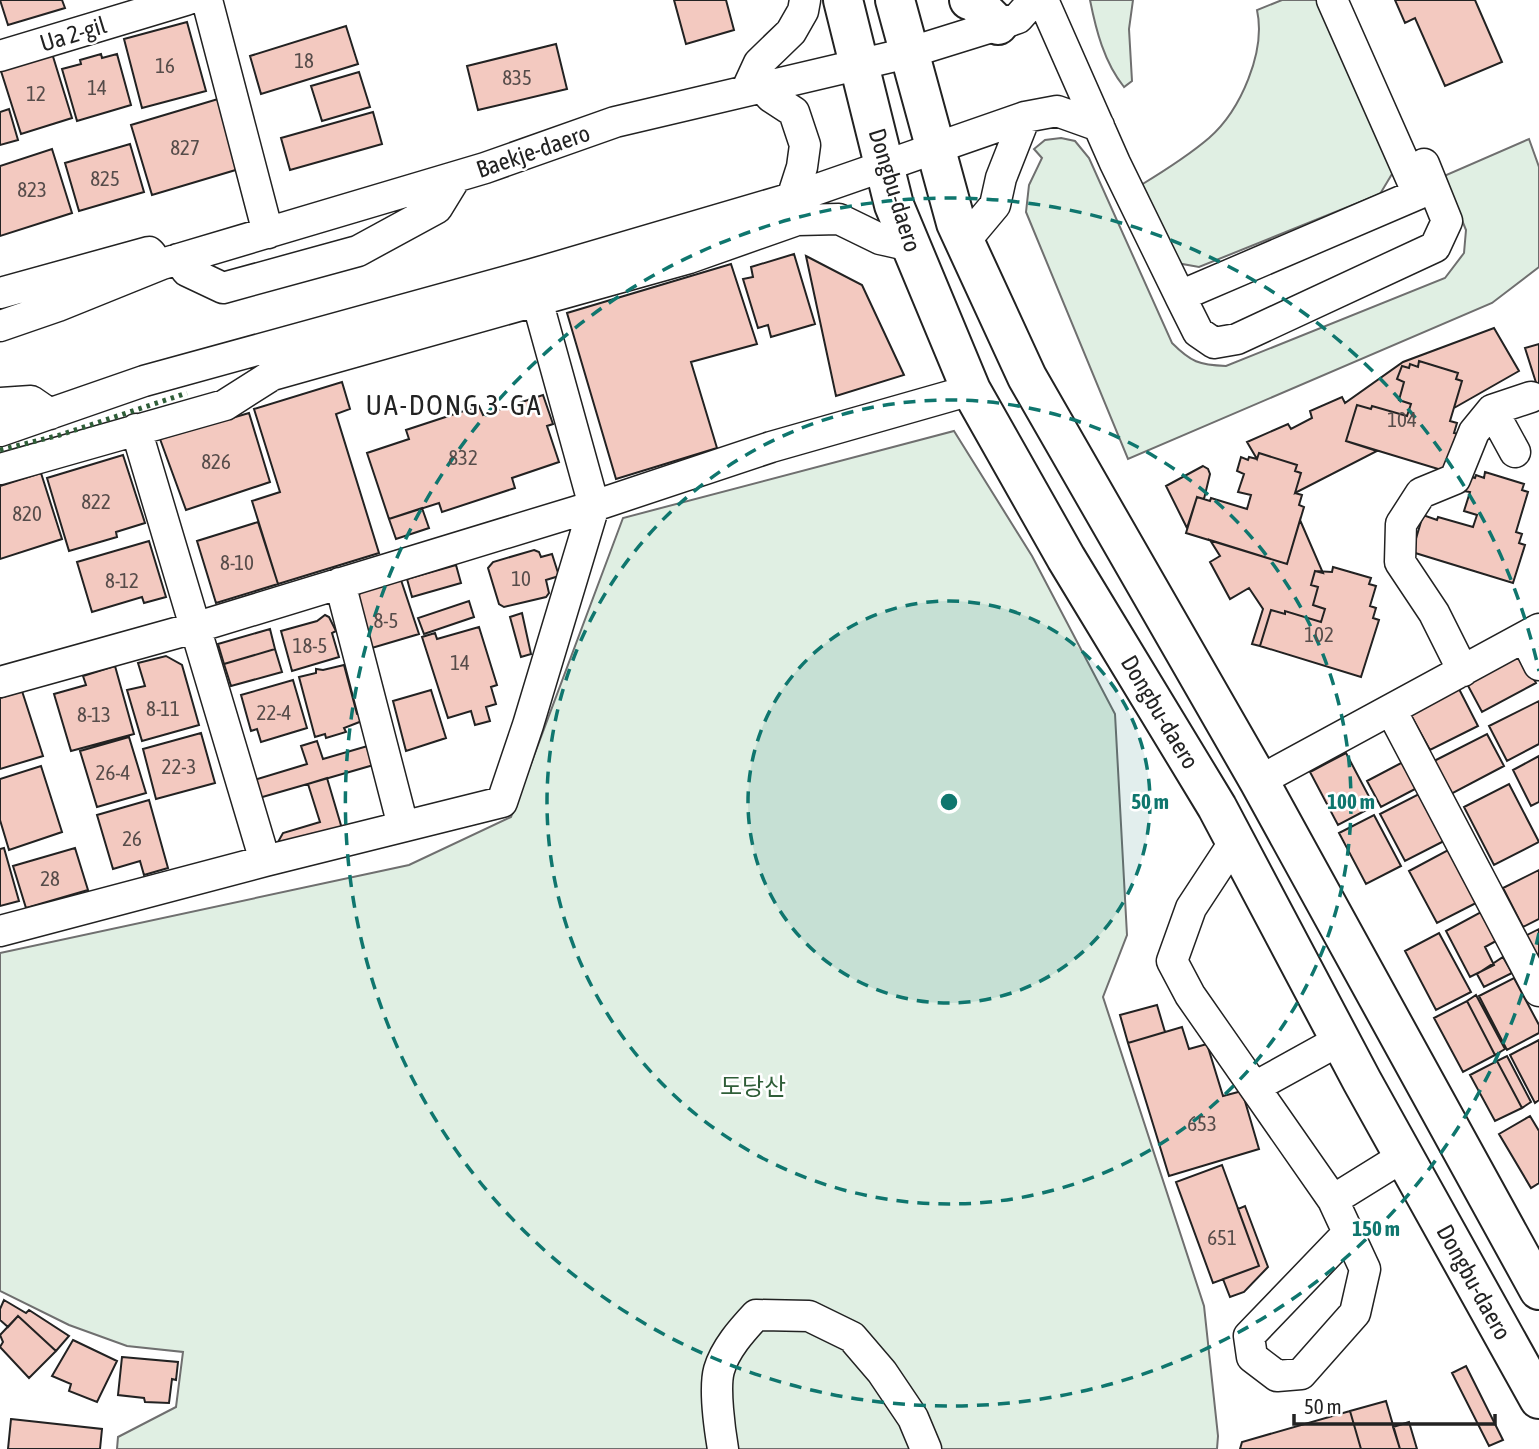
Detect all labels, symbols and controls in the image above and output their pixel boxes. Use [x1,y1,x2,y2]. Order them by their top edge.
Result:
street label: Ua 2-gil [36,11,110,57]
house number: 18 [294,48,314,72]
house number: 16 [155,53,175,77]
house number: 835 [502,65,532,89]
house number: 14 [87,75,107,99]
house number: 12 [26,81,46,105]
street label: Baekje-daero [473,119,593,183]
street label: Dongbu-daero [863,125,927,255]
house number: 827 [170,135,200,159]
house number: 825 [90,166,120,190]
house number: 823 [17,177,47,201]
district label: UA-DONG 3-GA [365,389,543,421]
house number: 104 [1387,407,1417,431]
house number: 832 [448,445,478,469]
house number: 826 [201,449,231,473]
house number: 822 [81,489,111,513]
house number: 820 [12,501,42,525]
house number: 8-10 [220,550,254,574]
house number: 10 [511,566,531,590]
house number: 8-12 [105,568,139,592]
house number: 8-5 [374,608,399,632]
house number: 102 [1304,622,1334,646]
house number: 18-5 [293,633,327,657]
house number: 14 [450,650,470,674]
street label: Dongbu-daero [1116,650,1204,774]
house number: 8-11 [146,696,180,720]
house number: 22-4 [257,700,292,724]
house number: 8-13 [77,702,111,726]
house number: 22-3 [162,754,196,778]
house number: 26-4 [96,760,131,784]
text: 50 m [1131,789,1169,813]
text: 100 m [1327,789,1375,813]
centre of rings [937,790,961,814]
house number: 26 [122,826,142,850]
house number: 28 [40,866,60,890]
park label: 도당산 [720,1073,786,1100]
house number: 653 [1187,1111,1217,1135]
text: 150 m [1352,1216,1400,1240]
street label: Dongbu-daero [1431,1220,1517,1344]
house number: 651 [1207,1225,1237,1249]
scale bar [1294,1382,1495,1426]
text: 50 m [1304,1394,1342,1418]

